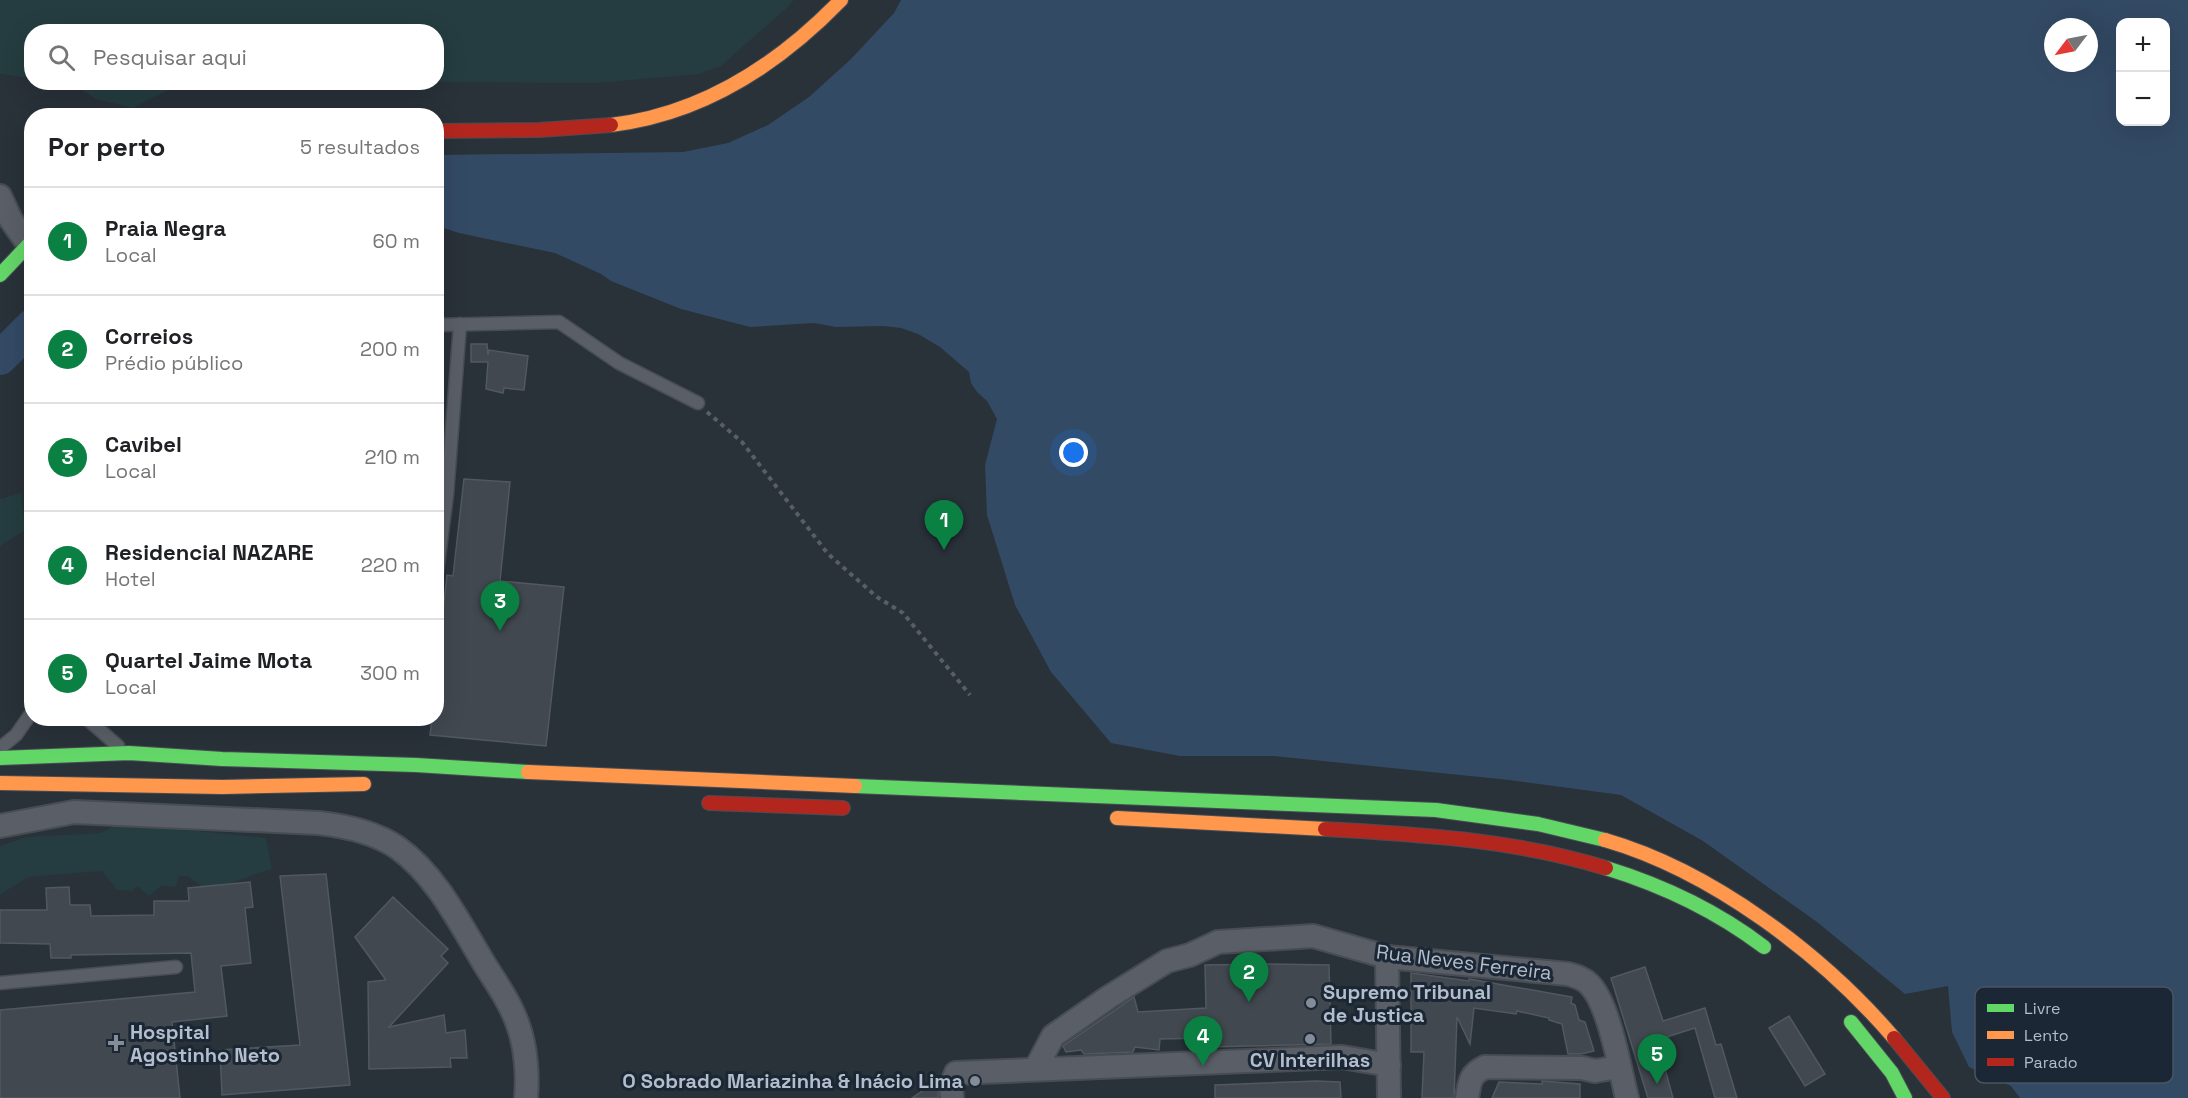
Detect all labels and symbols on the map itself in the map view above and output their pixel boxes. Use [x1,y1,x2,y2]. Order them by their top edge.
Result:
north arrow [2044,18,2098,72]
your location [1059,438,1088,467]
pin: 1 [924,500,964,550]
pin: 3 [480,582,520,631]
street label: Rua Neves Ferreira [1375,938,1553,986]
pin: 2 [1230,952,1268,1002]
place label: Supremo Tribunal de Justica [1323,979,1491,1028]
legend [1975,987,2173,1083]
marker: Supremo Tribunal de Justica [1304,996,1318,1010]
text: Livre [2024,998,2061,1019]
pin: 4 [1184,1016,1222,1066]
place label: Hospital Agostinho Neto [130,1019,280,1068]
text: Lento [2024,1025,2069,1046]
marker: CV Interilhas [1303,1032,1317,1046]
marker: Hospital Agostinho Neto [107,1034,125,1052]
pin: 5 [1638,1034,1676,1084]
place label: CV Interilhas [1250,1047,1370,1073]
text: Parado [2024,1052,2078,1073]
place label: O Sobrado Mariazinha & Inácio Lima [622,1068,963,1094]
marker: O Sobrado Mariazinha & Inácio Lima [968,1074,982,1088]

